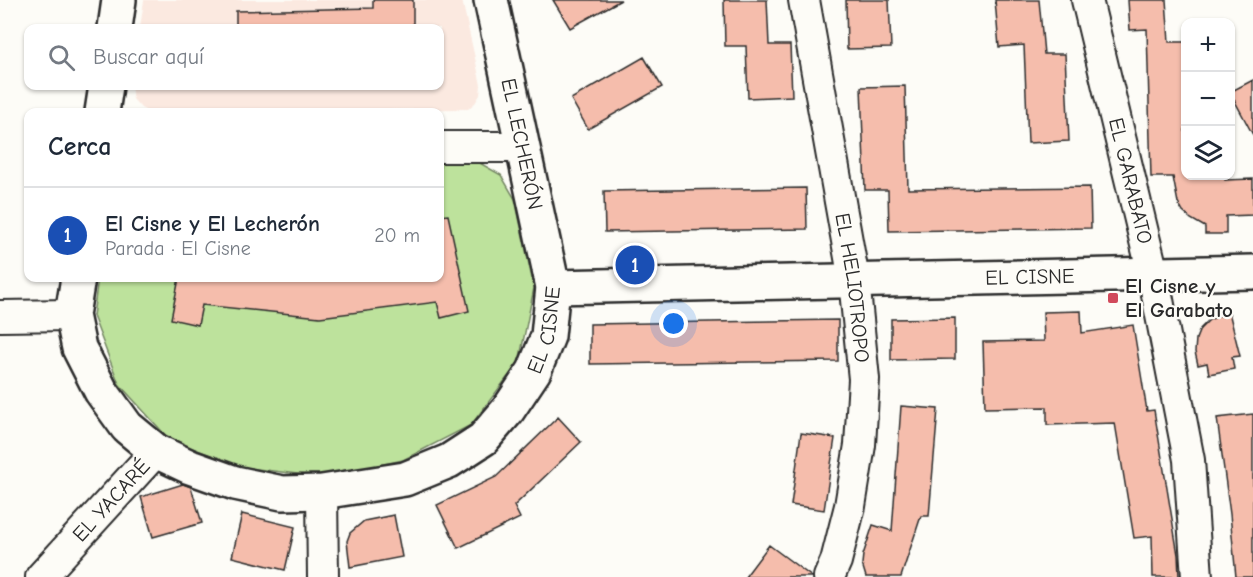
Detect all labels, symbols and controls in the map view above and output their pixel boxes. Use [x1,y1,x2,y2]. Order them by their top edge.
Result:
map controls [1181,18,1235,180]
button: + [1181,18,1235,72]
search box [24,24,444,90]
icon: search [45,41,78,74]
text: Buscar aquí [93,44,204,70]
button: − [1181,72,1235,126]
street label: EL LECHERÓN [496,76,548,212]
street label: EL GARABATO [1104,115,1157,246]
button: layers [1181,126,1235,180]
text: Cerca [48,132,112,162]
text: El Cisne y El Lecherón [105,211,320,237]
street label: EL HELIOTROPO [830,211,874,364]
text: 1 [64,224,71,247]
text: 20 m [374,224,420,247]
text: Parada · El Cisne [105,237,251,260]
pin: 1 [616,242,654,288]
street label: EL CISNE [985,264,1075,290]
place label: El Cisne y El Garabato [1125,274,1233,322]
street label: EL CISNE [522,285,565,377]
marker: El Cisne y El Garabato [1106,291,1120,305]
your location [659,309,688,338]
street label: EL YACARÉ [67,454,155,546]

